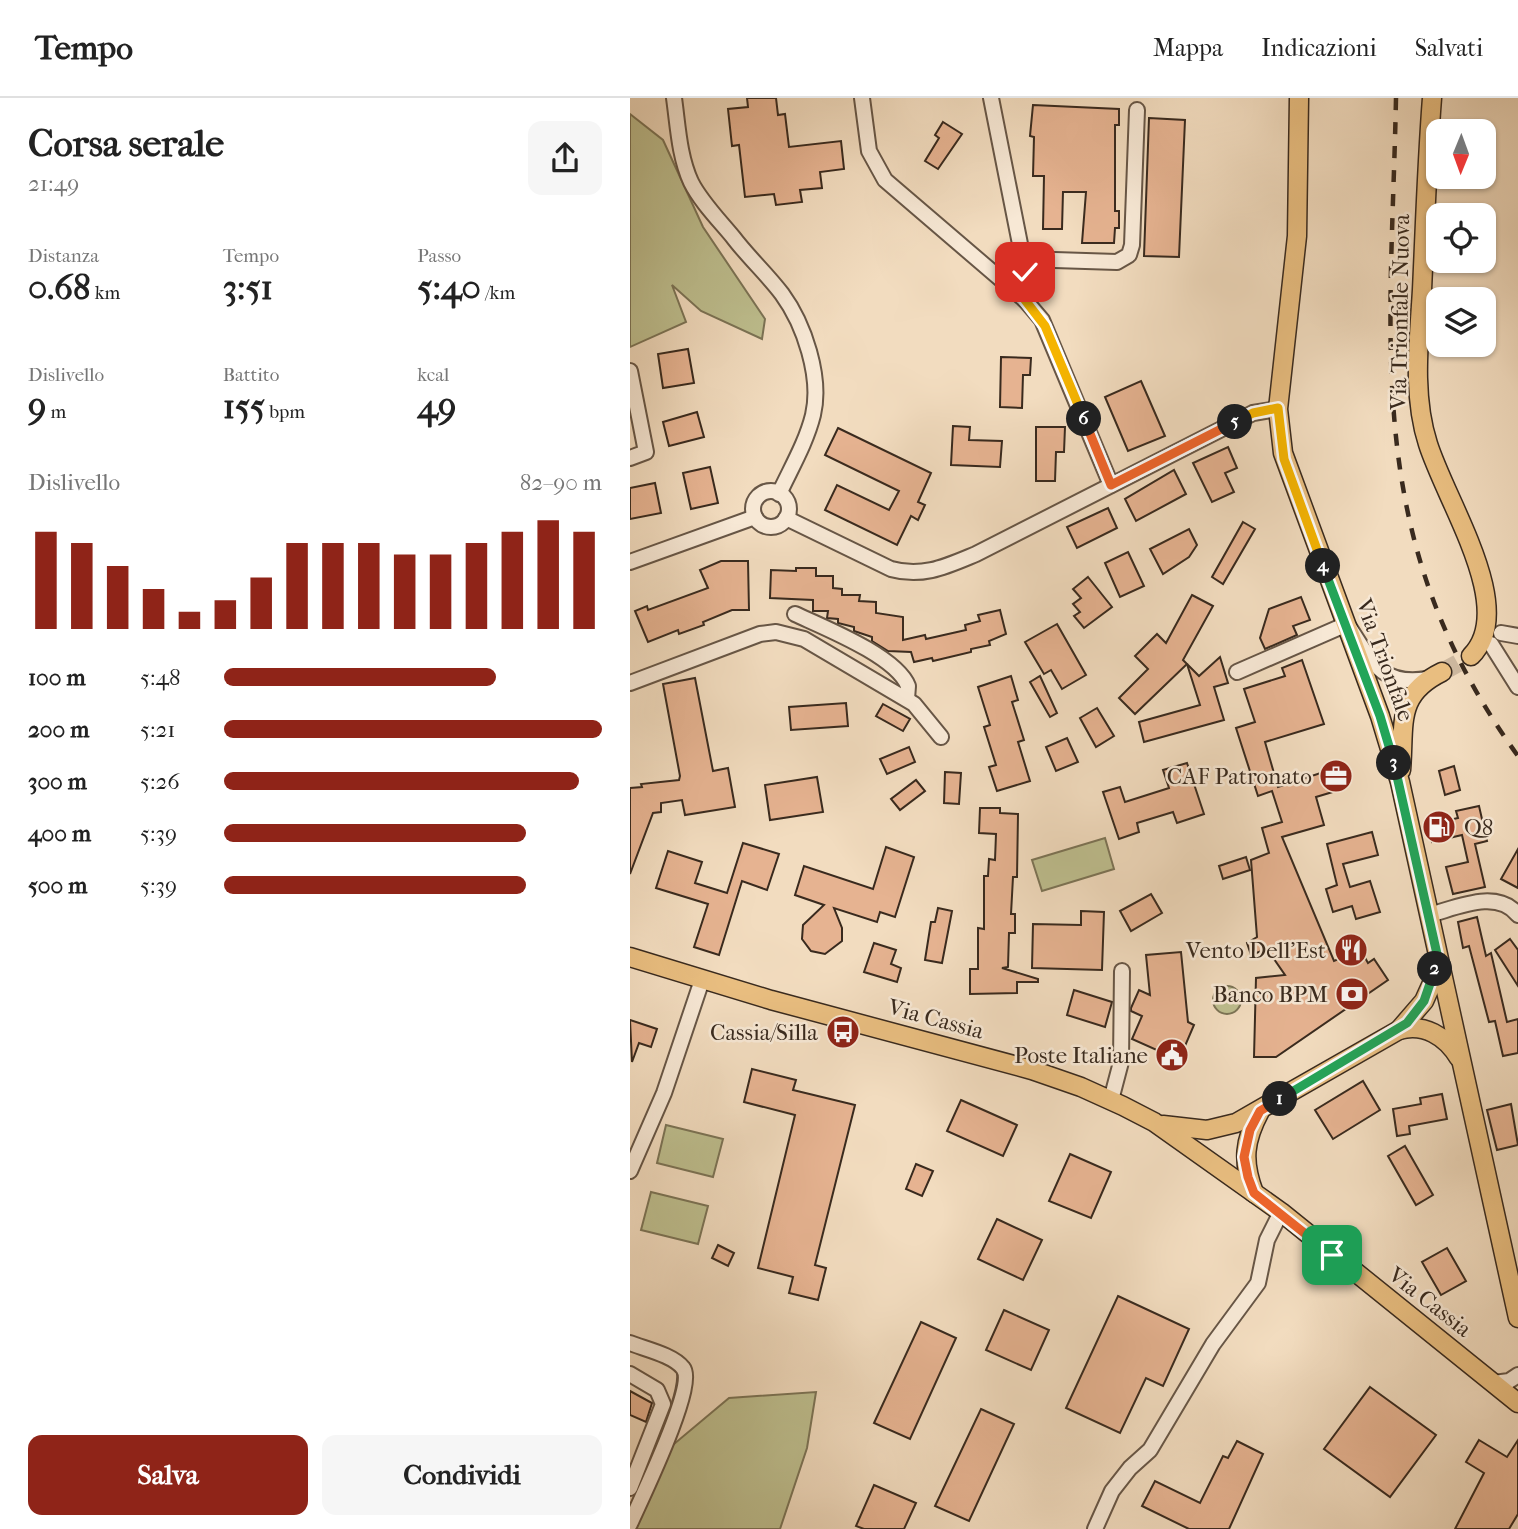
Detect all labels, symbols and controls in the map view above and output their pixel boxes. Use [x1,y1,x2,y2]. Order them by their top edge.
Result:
text: Tempo [35,29,133,68]
text: Mappa [1153,34,1223,62]
text: Indicazioni [1261,34,1377,62]
text: Salvati [1415,34,1483,62]
north arrow [1426,119,1496,189]
map controls [1426,119,1496,357]
text: Corsa serale [28,121,224,166]
button: share [528,121,602,195]
text: 21:49 [28,170,79,197]
button: locate [1426,203,1496,273]
street label: Via Trionfale Nuova [1385,213,1415,411]
pin [995,242,1055,302]
text: Distanza [28,245,99,267]
text: Tempo [223,245,279,267]
text: Passo [417,245,461,267]
icon: check [1006,253,1044,291]
text: 0.68 [28,267,91,308]
text: 3:51 [223,267,273,308]
text: 5:40 [417,267,481,308]
text: km [91,282,120,304]
text: /km [481,282,515,304]
button: layers [1426,287,1496,357]
text: Dislivello [28,364,104,386]
text: Battito [223,364,279,386]
text: kcal [417,364,449,386]
text: 9 [28,386,46,427]
text: 155 [223,386,265,427]
text: 49 [417,386,456,427]
text: m [46,401,66,423]
text: bpm [265,401,305,423]
pin: 6 [1066,402,1102,436]
pin: 5 [1218,404,1252,440]
text: 6 [1078,407,1089,429]
text: 5 [1230,410,1239,432]
text: Dislivello [28,469,120,496]
text: 82–90 m [520,469,602,496]
pin: 4 [1306,548,1340,584]
text: 4 [1317,554,1328,576]
street label: Via Trionfale [1350,594,1420,725]
text: 100 m [28,664,86,691]
text: 5:48 [140,664,181,691]
text: 200 m [28,716,89,743]
text: 5:21 [140,716,176,743]
pin: 3 [1376,746,1412,780]
text: 3 [1390,751,1397,773]
office icon: CAF Patronato [1317,757,1355,795]
place label: CAF Patronato [1167,763,1312,790]
text: 300 m [28,768,87,795]
text: 5:26 [140,768,180,795]
fuel station icon: Q8 [1420,808,1458,846]
place label: Q8 [1464,814,1493,841]
text: 400 m [28,820,91,847]
text: 5:39 [140,820,177,847]
text: 500 m [28,872,87,899]
text: 5:39 [140,872,177,899]
restaurant icon: Vento Dell'Est [1332,931,1370,969]
place label: Vento Dell'Est [1185,937,1326,964]
pin: 2 [1418,952,1452,986]
text: 2 [1430,957,1439,979]
bank icon: Banco BPM [1333,975,1371,1013]
place label: Banco BPM [1213,981,1328,1008]
street label: Via Cassia [884,993,987,1045]
bus stop icon: Cassia/Silla [824,1013,862,1051]
place label: Cassia/Silla [710,1019,818,1046]
public building icon: Poste Italiane [1153,1036,1191,1074]
place label: Poste Italiane [1014,1042,1148,1069]
pin: 1 [1262,1082,1298,1116]
text: 1 [1276,1087,1283,1109]
pin [1302,1225,1362,1285]
icon: arrive [1313,1236,1351,1274]
street label: Via Cassia [1382,1261,1477,1343]
button: Salva [28,1435,308,1515]
button: Condividi [322,1435,602,1515]

